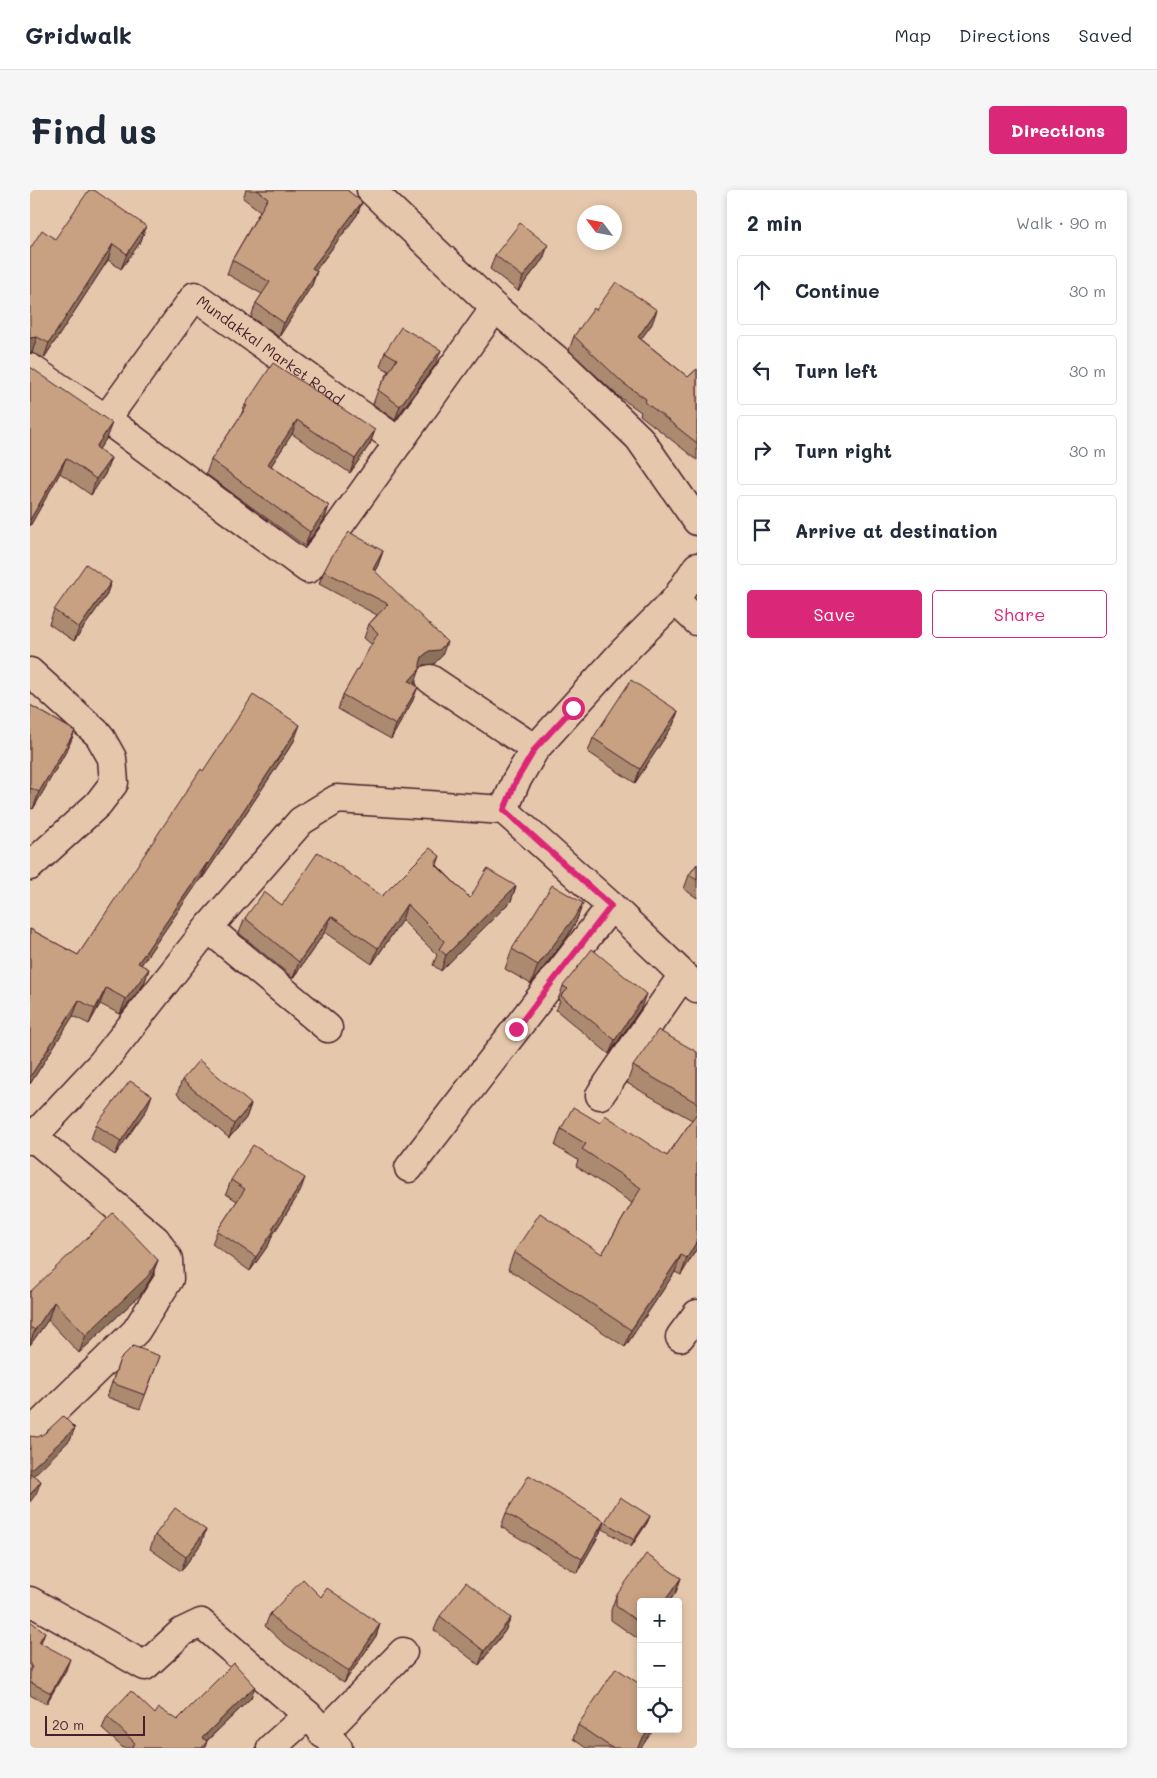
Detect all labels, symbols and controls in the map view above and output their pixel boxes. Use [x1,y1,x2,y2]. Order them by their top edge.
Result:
text: Gridwalk [25,19,132,50]
text: Map [894,23,931,47]
text: Directions [959,23,1051,47]
text: Saved [1079,23,1132,47]
button: Directions [989,106,1127,154]
text: Find us [30,107,157,153]
north arrow [577,205,622,250]
text: 2 min [747,209,802,236]
text: Walk · 90 m [1016,212,1107,233]
icon: ahead [748,276,776,304]
text: Continue [795,278,880,303]
text: 30 m [1069,280,1106,301]
street label: Mundakkal Market Road [193,291,348,409]
icon: left [748,356,776,384]
text: Turn left [795,358,878,383]
text: 30 m [1069,360,1106,381]
icon: right [748,436,776,464]
text: Turn right [795,438,892,463]
text: 30 m [1069,440,1106,461]
icon: arrive [748,516,776,544]
text: Arrive at destination [795,518,998,543]
button: Save [747,590,922,638]
button: Share [932,590,1107,638]
route start [562,697,585,720]
route end [505,1018,528,1041]
map controls [637,1598,682,1733]
button: + [637,1598,682,1643]
button: − [637,1643,682,1688]
button: locate [637,1688,682,1733]
scale bar [45,1713,145,1736]
text: 20 m [52,1715,84,1734]

